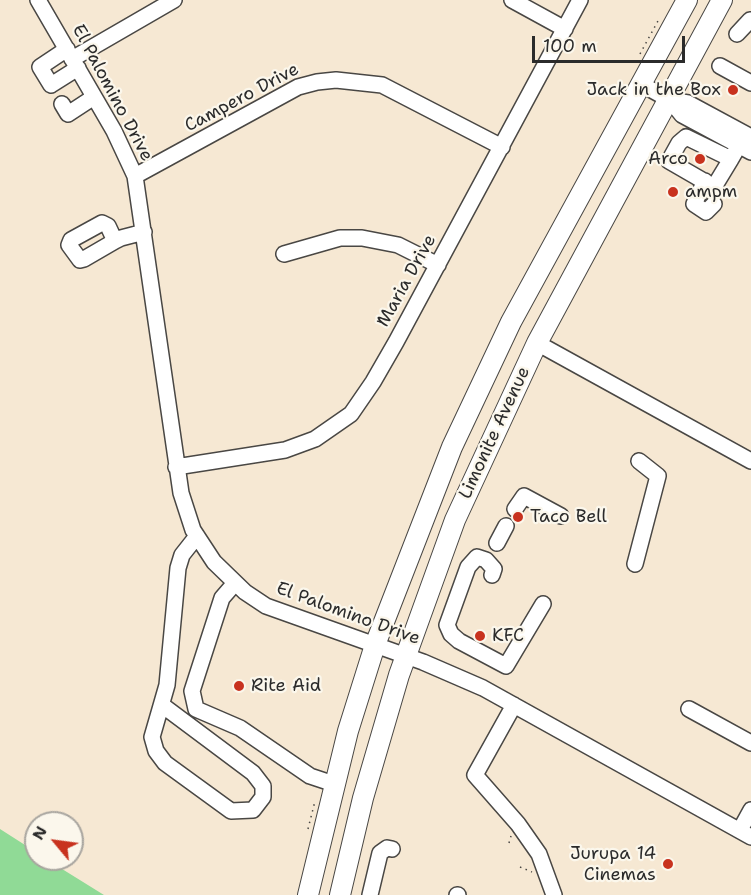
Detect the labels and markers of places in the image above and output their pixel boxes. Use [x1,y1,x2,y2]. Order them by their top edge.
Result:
place label: Jack in the Box [586,79,721,101]
marker: Jack in the Box [726,83,740,97]
place label: Arco [648,148,688,170]
marker: Arco [693,152,707,166]
place label: ampm [685,181,737,203]
marker: ampm [666,185,680,199]
place label: Taco Bell [530,506,607,528]
marker: Taco Bell [511,510,525,524]
place label: KFC [492,625,524,647]
marker: KFC [473,629,487,643]
place label: Rite Aid [251,675,321,697]
marker: Rite Aid [232,679,246,693]
place label: Jurupa 14 Cinemas [570,843,656,886]
marker: Jurupa 14 Cinemas [661,857,675,871]

